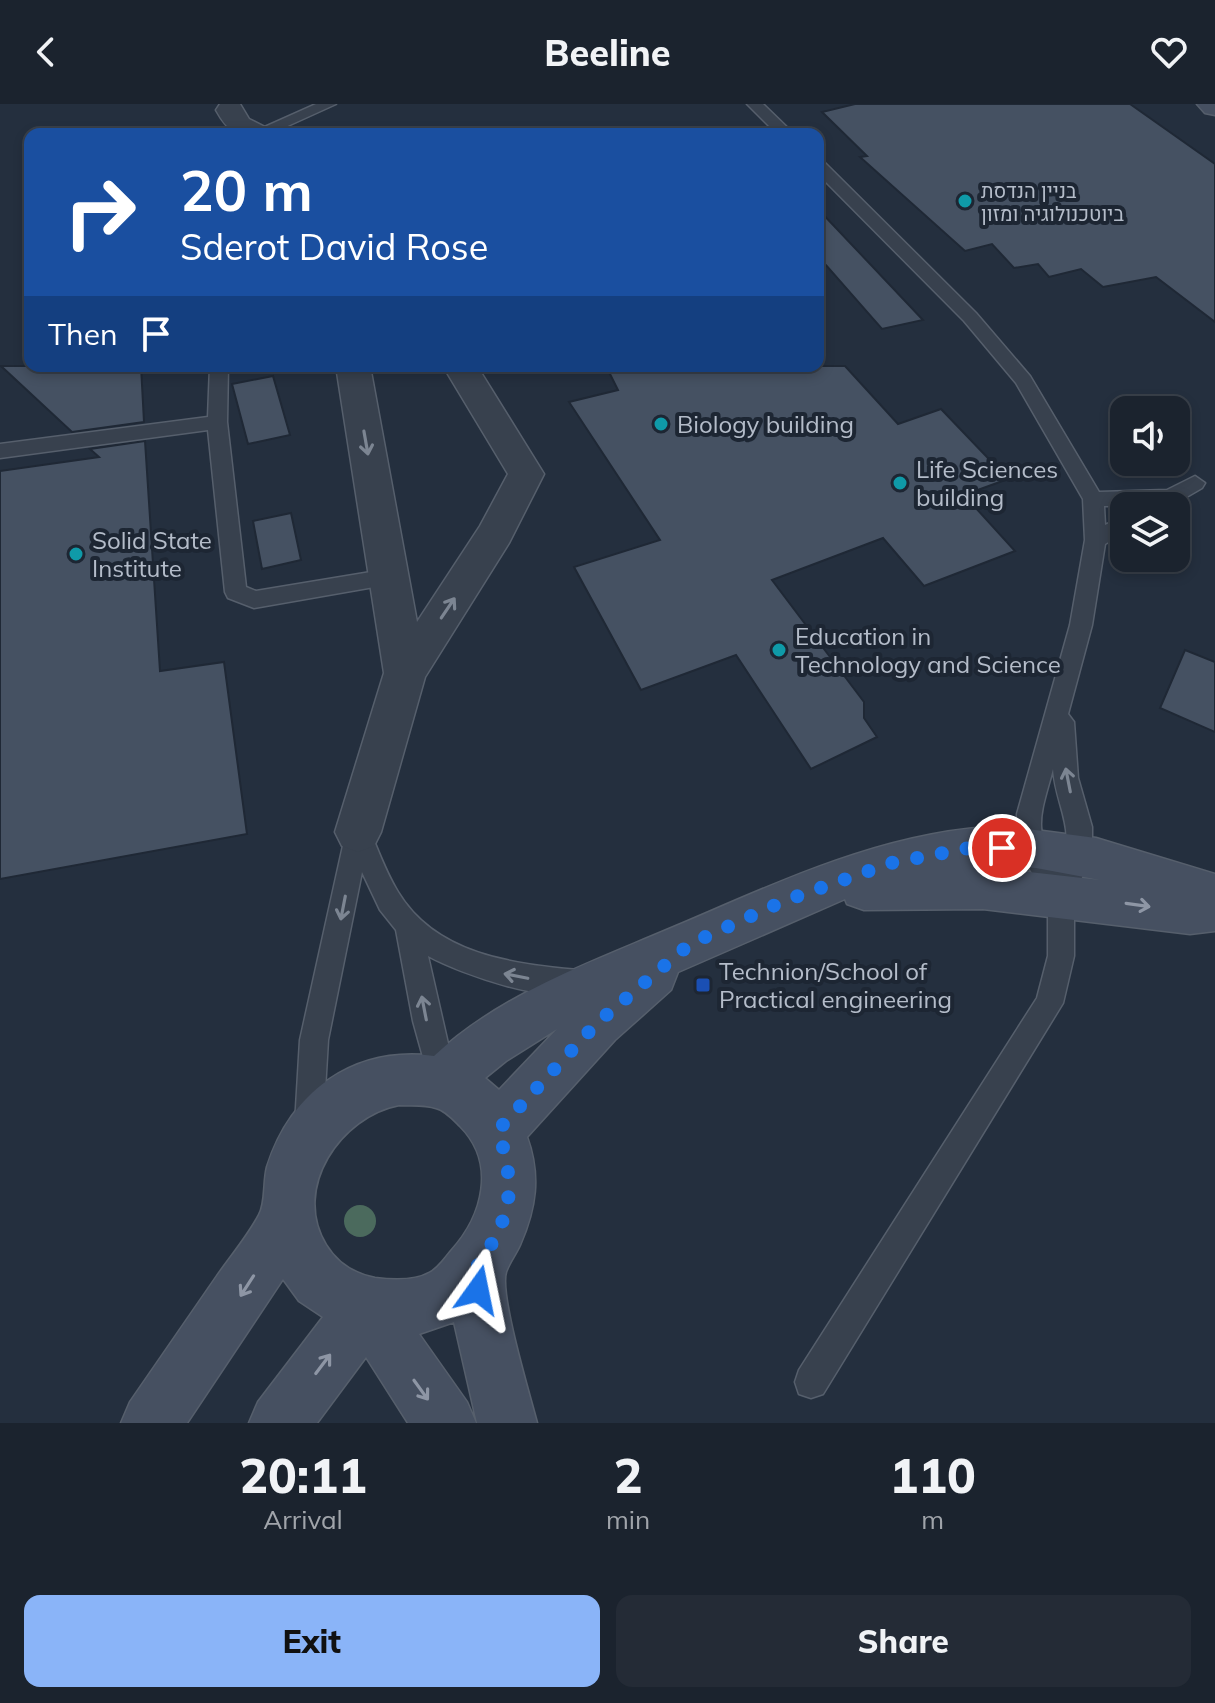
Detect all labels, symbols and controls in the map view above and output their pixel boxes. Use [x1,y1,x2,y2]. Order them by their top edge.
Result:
icon: back [24,30,68,74]
text: Beeline [544,30,671,75]
icon: heart [1147,30,1191,74]
text: 20 m [180,155,313,225]
icon: right [48,160,152,264]
place label: בניין הנדסת ביוטכנולוגיה ומזון [981,178,1124,226]
marker: בניין הנדסת ביוטכנולוגיה ומזון [956,192,974,210]
text: Sderot David Rose [180,224,488,269]
icon: arrive [134,312,178,356]
text: Then [48,315,118,353]
map controls [1110,396,1190,572]
button: sound [1110,396,1190,476]
place label: Biology building [677,409,854,439]
marker: Biology building [652,415,670,433]
one-way arrow [359,430,374,455]
place label: Life Sciences building [916,454,1058,512]
marker: Life Sciences building [891,474,909,492]
button: layers [1110,492,1190,572]
place label: Solid State Institute [92,525,212,583]
marker: Solid State Institute [67,545,85,563]
one-way arrow [440,597,456,619]
place label: Education in Technology and Science [795,621,1061,679]
marker: Education in Technology and Science [770,641,788,659]
one-way arrow [1059,768,1074,793]
pin [968,814,1036,882]
icon: arrive [980,826,1024,870]
one-way arrow [335,895,350,920]
one-way arrow [1124,898,1151,913]
place label: Technion/School of Practical engineering [719,956,952,1014]
one-way arrow [504,968,530,983]
marker: Technion/School of Practical engineering [694,976,712,994]
one-way arrow [416,995,431,1021]
position arrow [436,1248,520,1332]
one-way arrow [238,1274,255,1296]
one-way arrow [315,1354,331,1376]
one-way arrow [413,1378,429,1400]
text: 20:11 [239,1445,367,1505]
text: 2 [614,1445,643,1505]
text: 110 [889,1445,976,1505]
text: Arrival [263,1503,343,1536]
text: min [606,1503,650,1536]
text: m [921,1503,944,1536]
button: Exit [24,1595,600,1687]
button: Share [616,1595,1191,1687]

